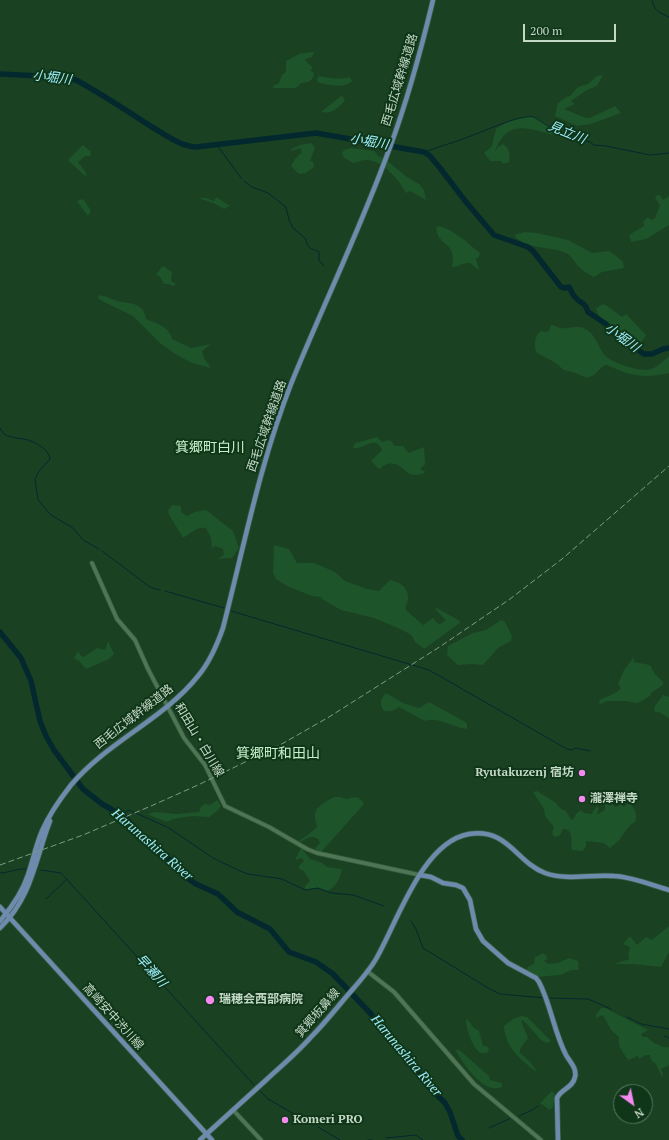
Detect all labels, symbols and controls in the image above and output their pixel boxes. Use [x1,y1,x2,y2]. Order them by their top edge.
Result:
scale bar [525,16,618,42]
text: 200 m [530,23,562,38]
street label: 西毛広域幹線道路 [379,32,421,128]
water label: 小堀川 [32,68,72,88]
water label: 見立川 [546,118,588,148]
water label: 小堀川 [348,131,390,153]
water label: 小堀川 [602,320,642,356]
street label: 西毛広域幹線道路 [245,378,289,474]
district label: 箕郷町白川 [175,440,245,456]
street label: 西毛広域幹線道路 [92,682,176,752]
street label: 和田山・白川線 [171,700,227,780]
district label: 箕郷町和田山 [236,746,320,762]
place label: Ryutakuzenj 宿坊 [475,766,574,780]
marker: Ryutakuzenj 宿坊 [577,768,587,778]
place label: 瀧澤禅寺 [590,792,638,806]
marker: 瀧澤禅寺 [577,794,587,804]
water label: Harunashira River [108,806,196,884]
water label: 早瀬川 [132,951,170,991]
street label: 高崎安中渋川線 [80,981,146,1053]
street label: 箕郷板鼻線 [293,986,343,1040]
place label: 瑞穂会西部病院 [219,993,303,1007]
marker: 瑞穂会西部病院 [204,994,216,1006]
water label: Harunashira River [367,1012,445,1100]
north arrow [613,1084,653,1124]
text: N [632,1105,646,1121]
place label: Komeri PRO [293,1113,363,1127]
marker: Komeri PRO [280,1115,290,1125]

